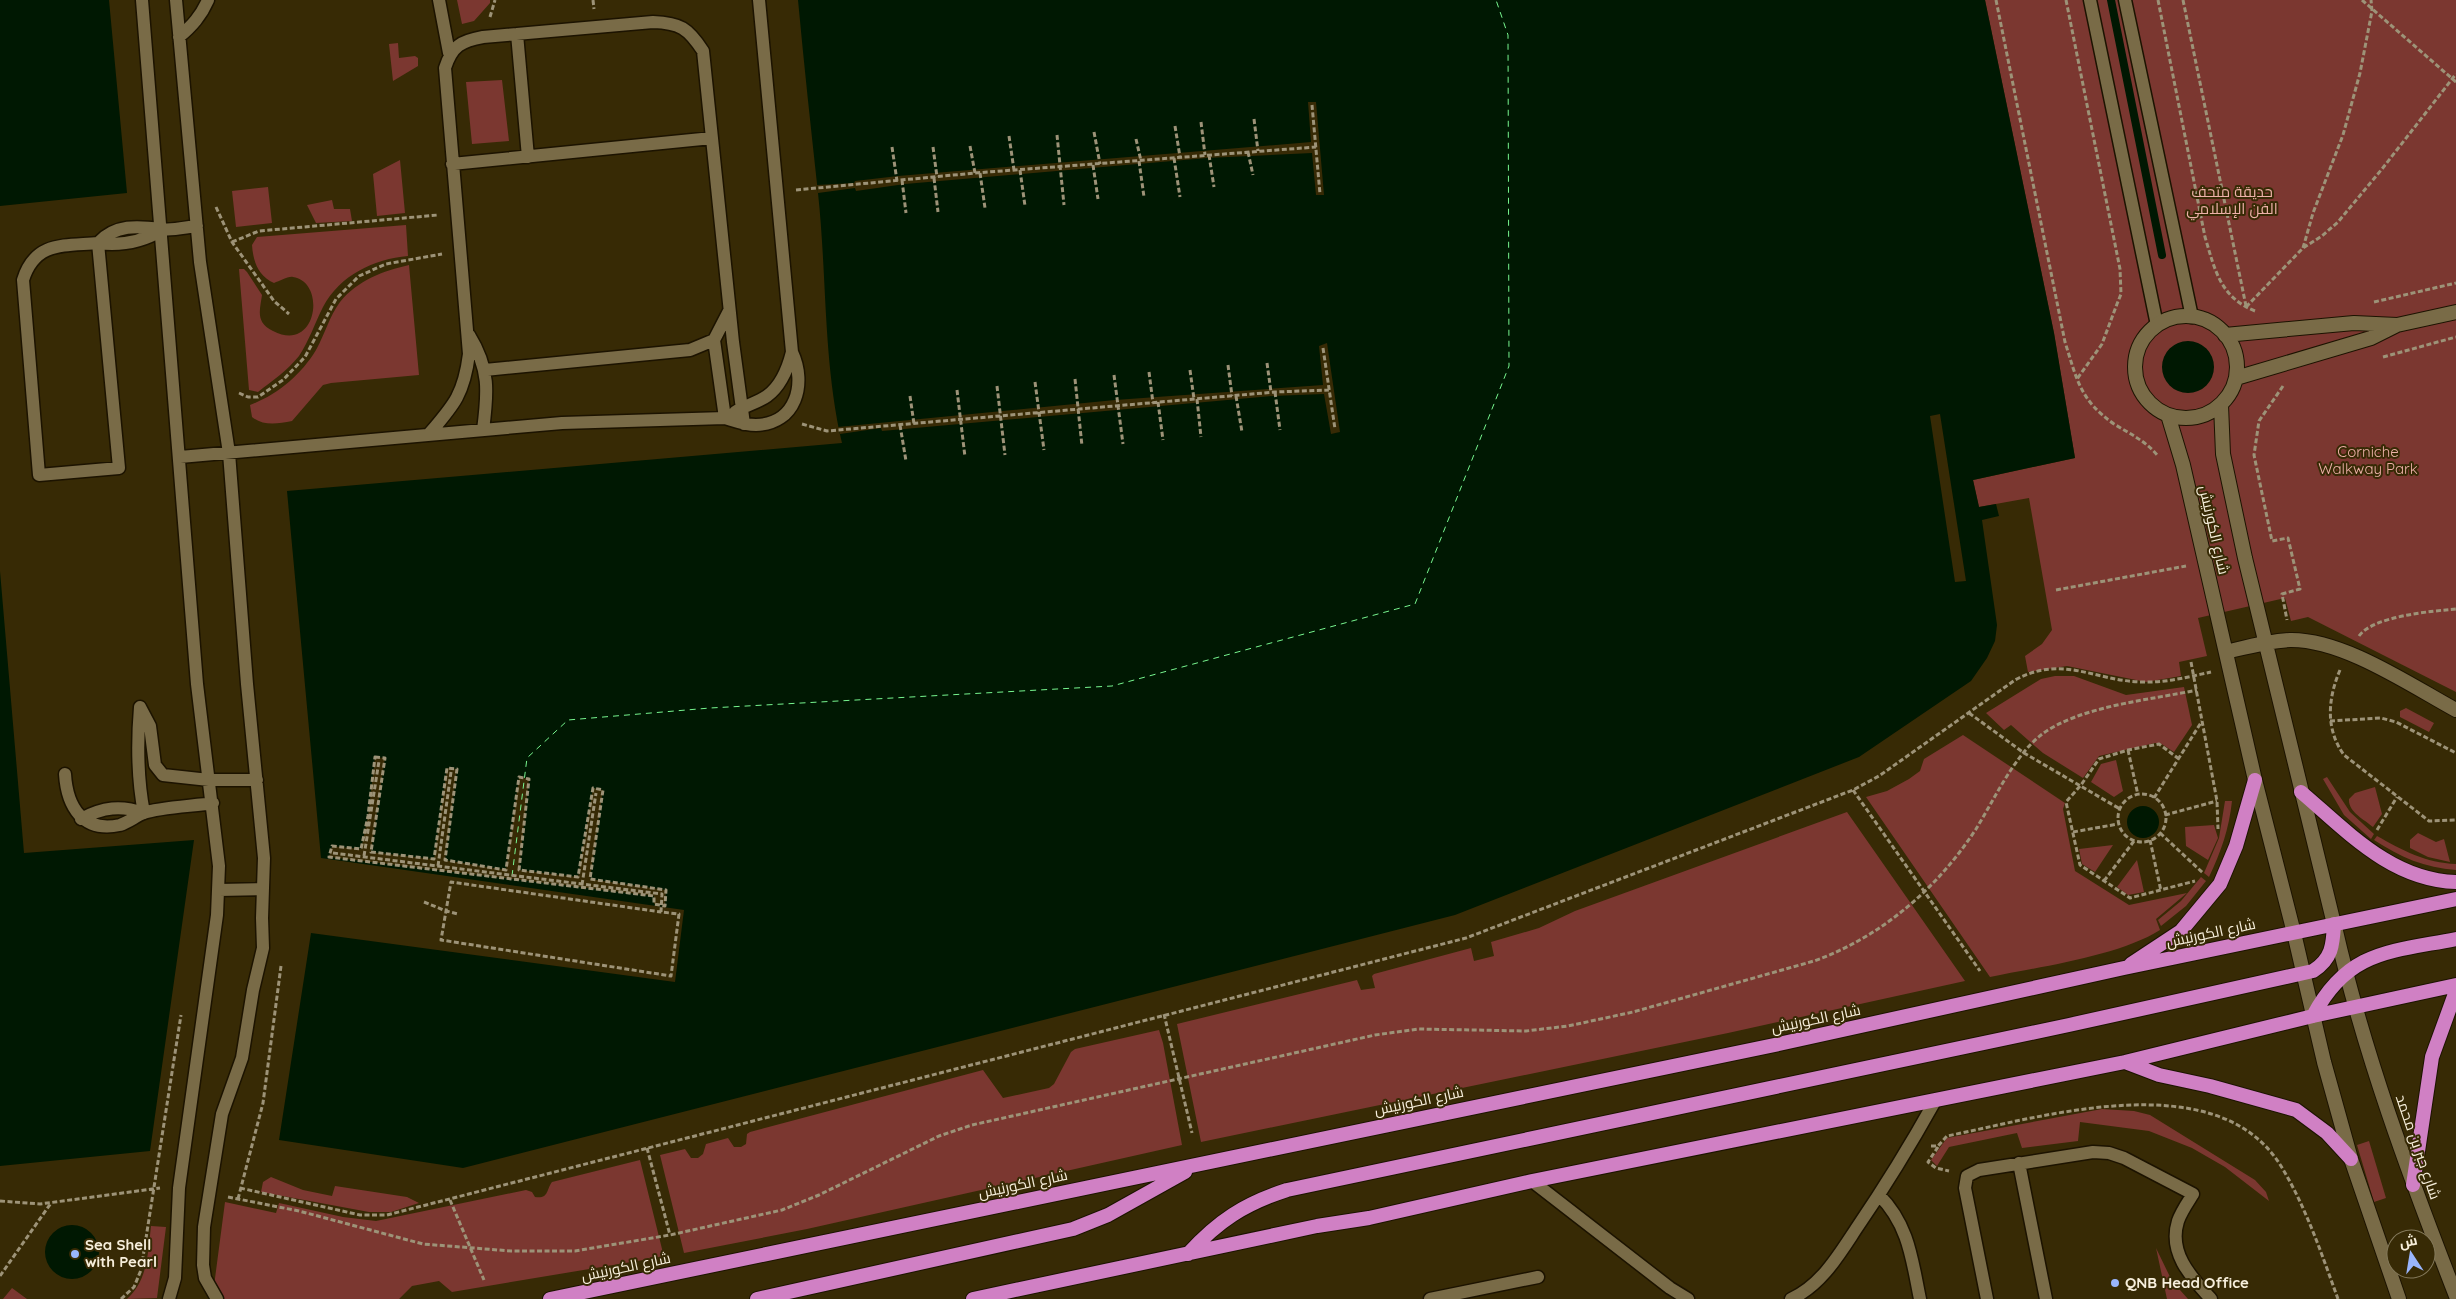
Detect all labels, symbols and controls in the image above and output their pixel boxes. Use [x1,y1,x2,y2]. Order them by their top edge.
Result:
park label: حديقة متحف الفن الإسلامي [2186,182,2278,221]
park label: Corniche Walkway Park [2318,442,2418,478]
street label: شارع الكورنيش [2193,483,2234,577]
street label: شارع الكورنيش [2164,914,2258,953]
street label: شارع الكورنيش [1769,1000,1863,1039]
street label: شارع الكورنيش [1372,1082,1466,1121]
street label: شارع جبر بن محمد [2390,1092,2445,1203]
street label: شارع الكورنيش [976,1165,1070,1204]
north arrow [2386,1229,2436,1279]
text: ش [2398,1231,2419,1252]
place label: Sea Shell with Pearl [85,1235,157,1271]
marker: Sea Shell with Pearl [69,1248,81,1260]
street label: شارع الكورنيش [579,1248,673,1287]
place label: QNB Head Office [2125,1273,2249,1292]
marker: QNB Head Office [2109,1277,2121,1289]

